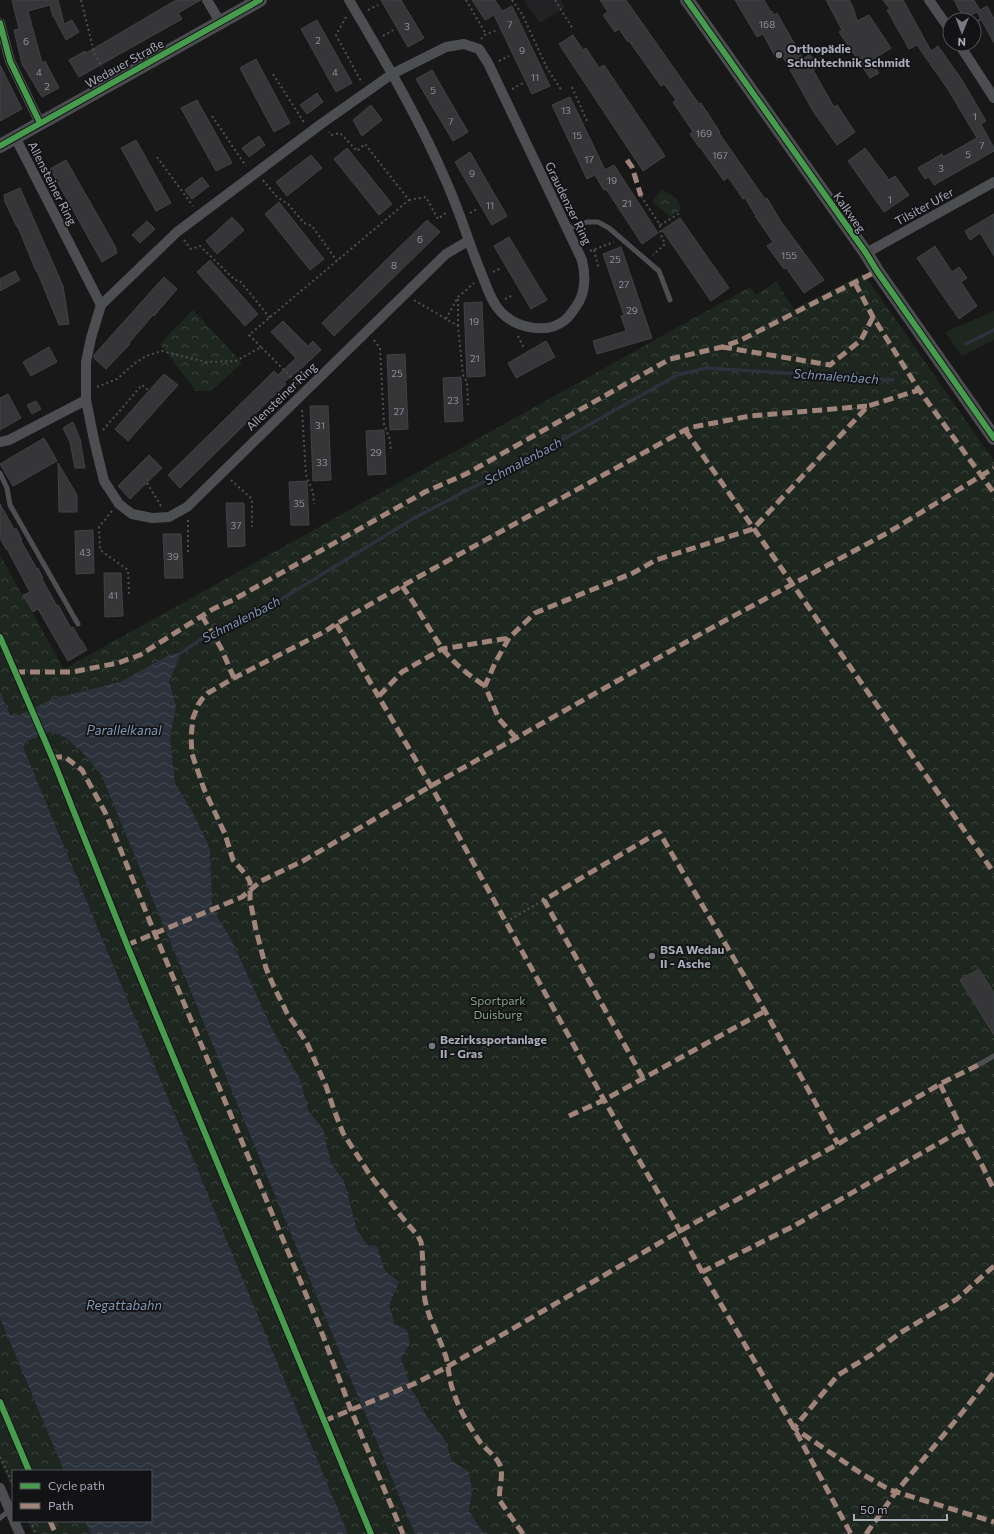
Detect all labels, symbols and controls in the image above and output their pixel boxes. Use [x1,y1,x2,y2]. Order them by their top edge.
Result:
north arrow [942,12,982,52]
house number: 7 [507,18,513,30]
house number: 168 [759,18,775,30]
house number: 3 [404,20,410,32]
house number: 2 [315,34,321,46]
house number: 6 [23,35,29,47]
street label: Wedauer Straße [82,36,166,90]
text: N [958,36,966,49]
place label: Orthopädie Schuhtechnik Schmidt [787,41,910,69]
house number: 9 [519,44,525,56]
marker: Orthopädie Schuhtechnik Schmidt [774,50,784,60]
house number: 4 [36,66,42,78]
house number: 4 [332,66,338,78]
house number: 11 [531,71,539,83]
house number: 2 [44,80,50,92]
house number: 5 [430,84,436,96]
house number: 13 [561,104,571,116]
house number: 1 [973,110,977,122]
house number: 7 [448,115,454,127]
house number: 169 [696,127,712,139]
house number: 15 [572,129,582,141]
street label: Allensteiner Ring [26,139,80,228]
house number: 7 [979,139,985,151]
house number: 5 [965,148,971,160]
house number: 167 [712,149,728,161]
house number: 17 [584,153,594,165]
street label: Graudenzer Ring [543,159,595,247]
house number: 3 [938,162,944,174]
house number: 9 [469,167,475,179]
house number: 19 [607,174,617,186]
street label: Tilsiter Ufer [892,184,956,228]
street label: Kalkweg [831,189,869,235]
house number: 1 [888,193,892,205]
house number: 21 [622,197,632,209]
house number: 11 [486,199,494,211]
house number: 6 [417,233,423,245]
house number: 155 [781,249,797,261]
house number: 25 [609,253,621,265]
house number: 8 [391,259,397,271]
house number: 27 [619,278,629,290]
house number: 29 [626,304,638,316]
house number: 19 [469,315,479,327]
house number: 21 [470,352,480,364]
street label: Allensteiner Ring [243,359,319,433]
water label: Schmalenbach [793,365,879,387]
house number: 25 [391,367,403,379]
house number: 23 [447,394,459,406]
house number: 27 [394,405,404,417]
house number: 31 [315,419,325,431]
water label: Schmalenbach [481,434,565,488]
house number: 29 [370,446,382,458]
house number: 33 [316,456,328,468]
house number: 35 [293,497,305,509]
house number: 37 [231,519,241,531]
house number: 43 [79,546,91,558]
house number: 39 [167,550,179,562]
house number: 41 [108,589,118,601]
water label: Schmalenbach [199,592,283,646]
water label: Parallelkanal [87,722,162,738]
place label: BSA Wedau II - Asche [660,942,724,970]
marker: BSA Wedau II - Asche [647,951,657,961]
park label: Sportpark Duisburg [470,993,526,1021]
place label: Bezirkssportanlage II - Gras [440,1032,547,1060]
marker: Bezirkssportanlage II - Gras [427,1041,437,1051]
water label: Regattabahn [86,1297,162,1313]
legend [12,1470,152,1522]
text: Cycle path [48,1478,105,1492]
scale bar [854,1496,947,1522]
text: Path [48,1498,74,1512]
text: 50 m [860,1502,888,1516]

